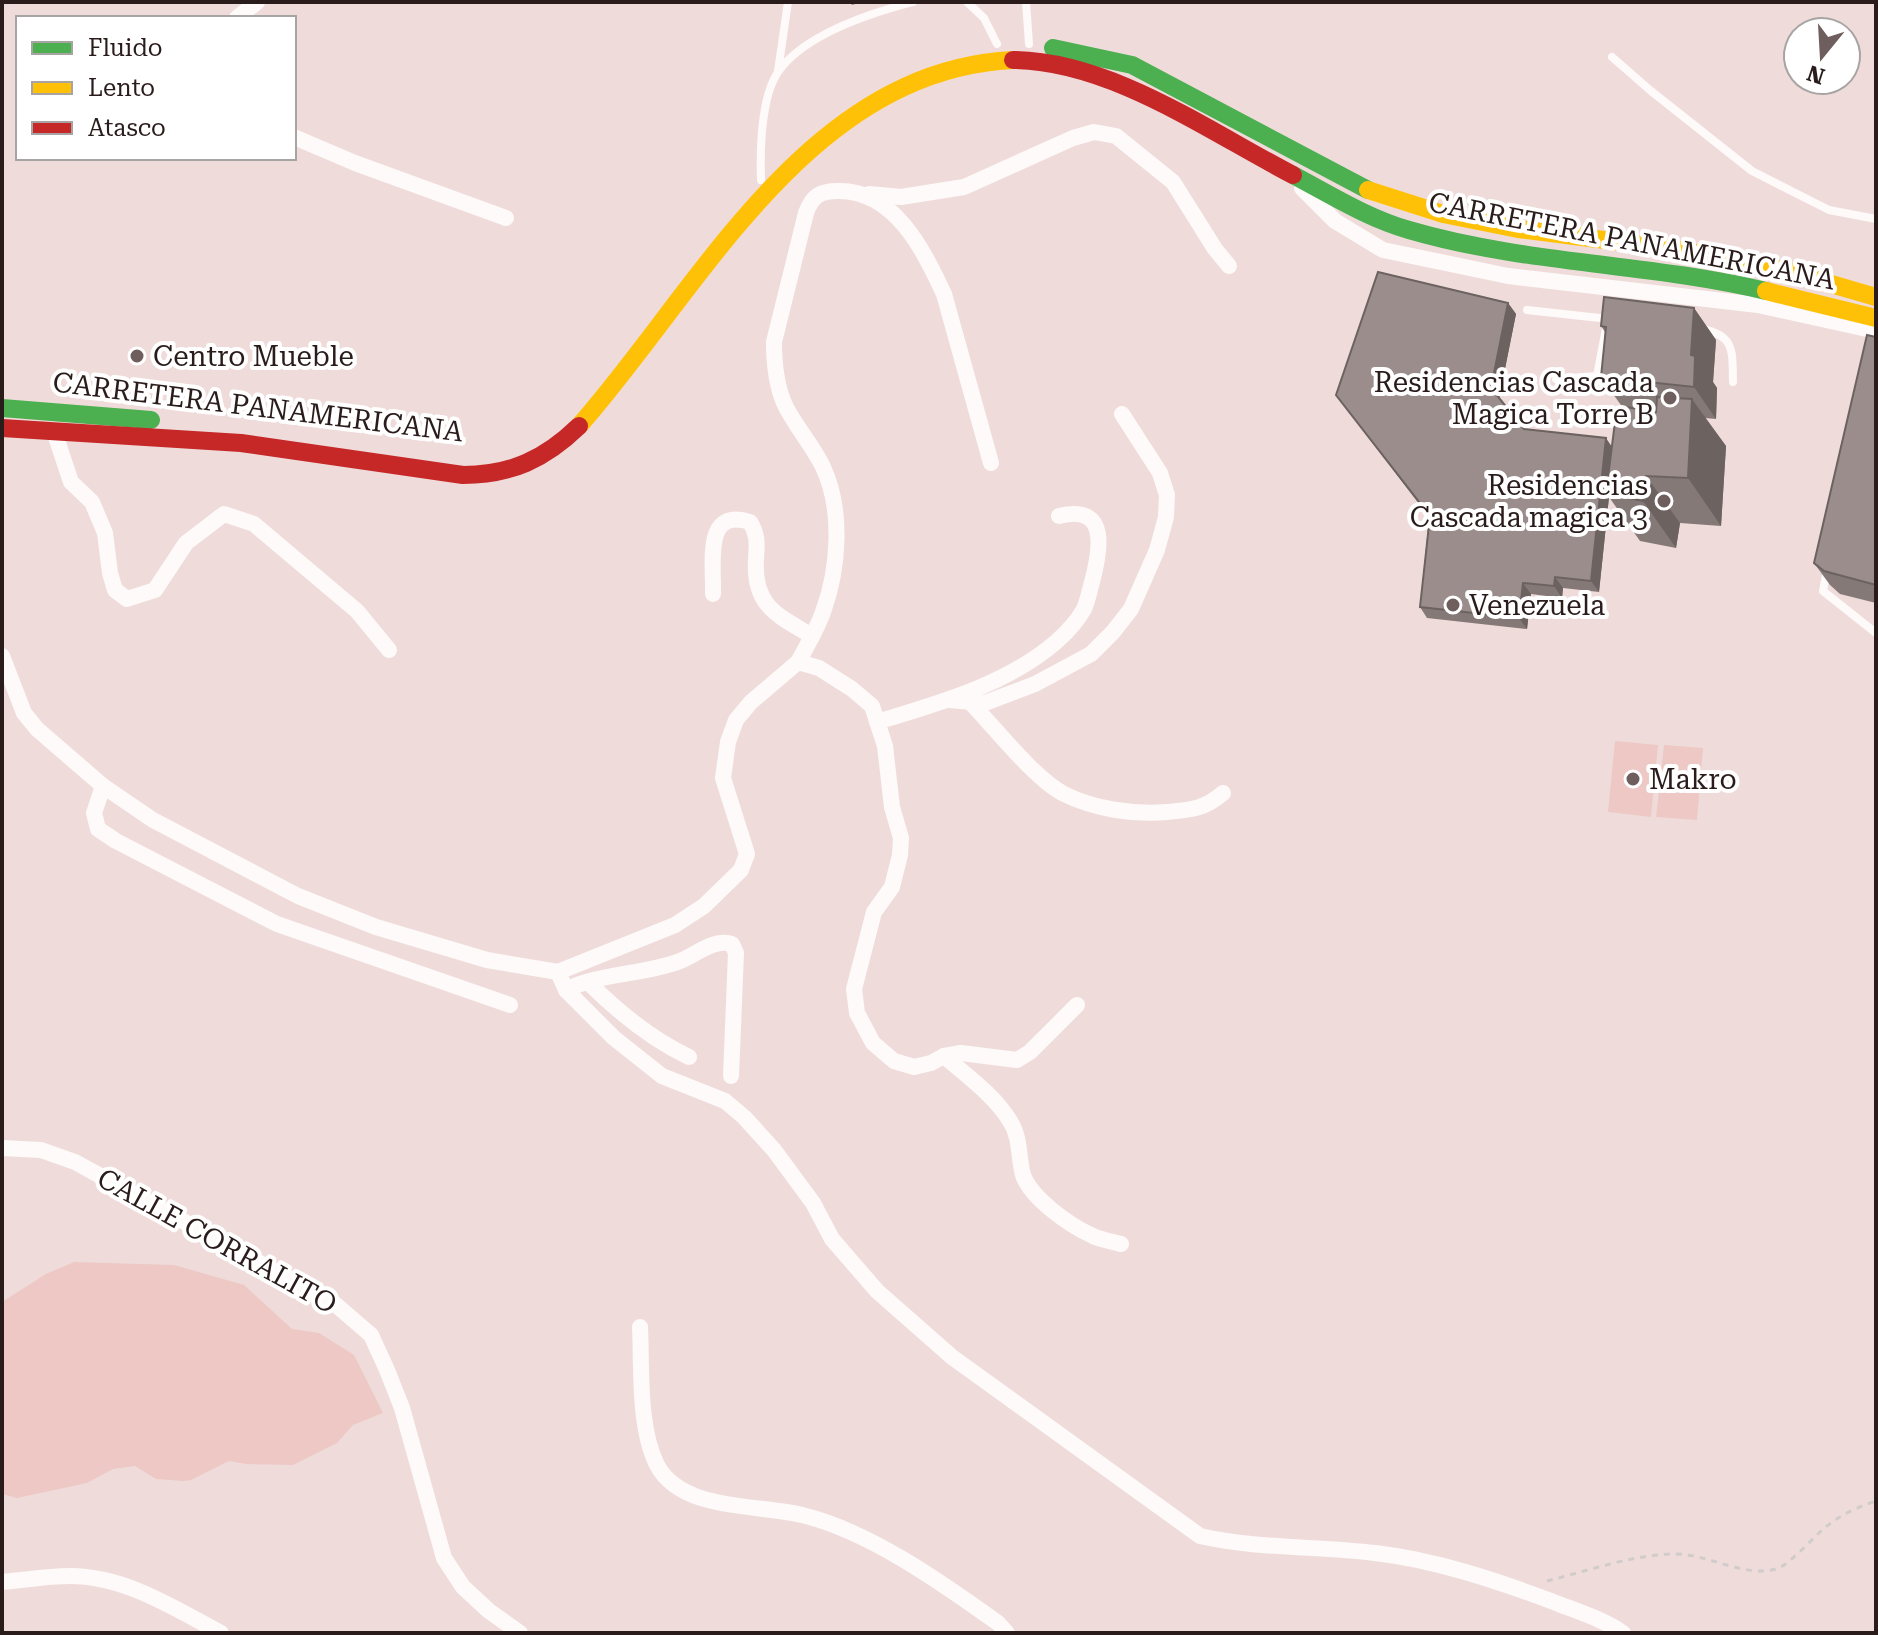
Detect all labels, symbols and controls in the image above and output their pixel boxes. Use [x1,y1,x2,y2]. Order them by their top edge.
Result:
legend [16,16,296,160]
north arrow [1782,16,1862,96]
text: Fluido [88,34,163,62]
text: N [1804,60,1828,89]
text: Lento [88,74,155,102]
text: Atasco [88,114,166,142]
street label: CARRETERA PANAMERICANA [1426,185,1838,297]
place label: Centro Mueble [153,340,354,373]
marker: Centro Mueble [128,347,146,365]
street label: CARRETERA PANAMERICANA [51,365,466,449]
place label: Residencias Cascada Magica Torre B [1374,366,1654,431]
marker: Residencias Cascada Magica Torre B [1661,389,1679,407]
place label: Residencias Cascada magica 3 [1410,469,1648,534]
marker: Residencias Cascada magica 3 [1655,492,1673,510]
place label: Venezuela [1469,589,1605,622]
marker: Venezuela [1444,596,1462,614]
place label: Makro [1649,763,1737,796]
marker: Makro [1624,770,1642,788]
street label: CALLE CORRALITO [92,1161,342,1321]

